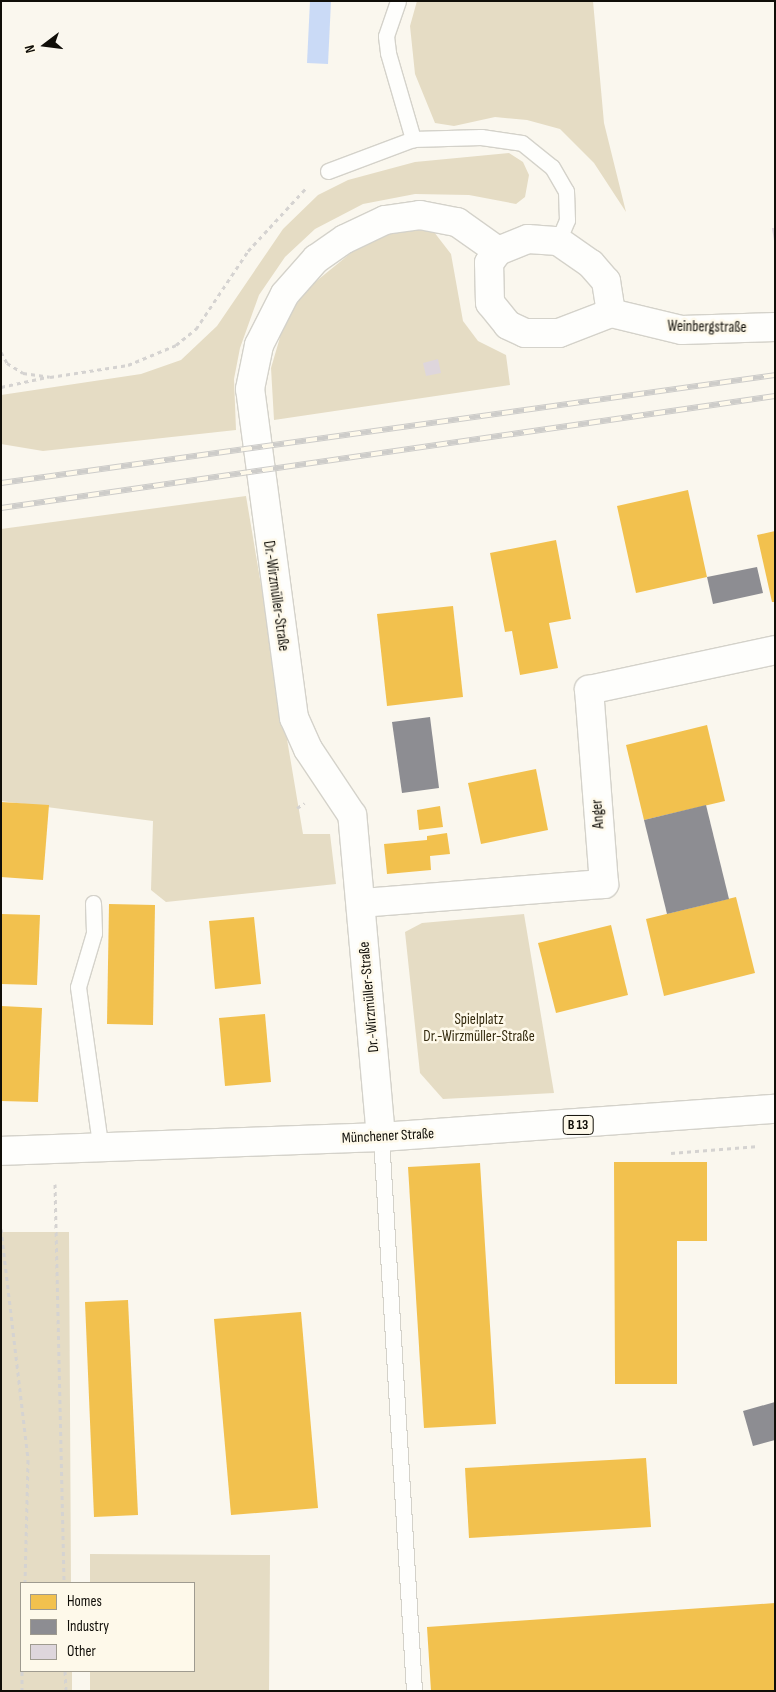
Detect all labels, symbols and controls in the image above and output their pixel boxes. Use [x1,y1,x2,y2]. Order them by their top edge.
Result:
north arrow [20,20,70,70]
text: N [21,43,39,55]
street label: Weinbergstraße [667,317,747,337]
street label: Dr.-Wirzmüller-Straße [259,540,293,652]
street label: Anger [588,799,608,829]
street label: Dr.-Wirzmüller-Straße [355,941,383,1053]
park label: Spielplatz Dr.-Wirzmüller-Straße [423,1010,535,1045]
road number: B 13 [562,1114,594,1136]
street label: Münchener Straße [341,1125,435,1147]
legend [20,1582,195,1672]
text: Homes [67,1592,102,1611]
text: Industry [67,1617,109,1636]
text: Other [67,1642,96,1661]

